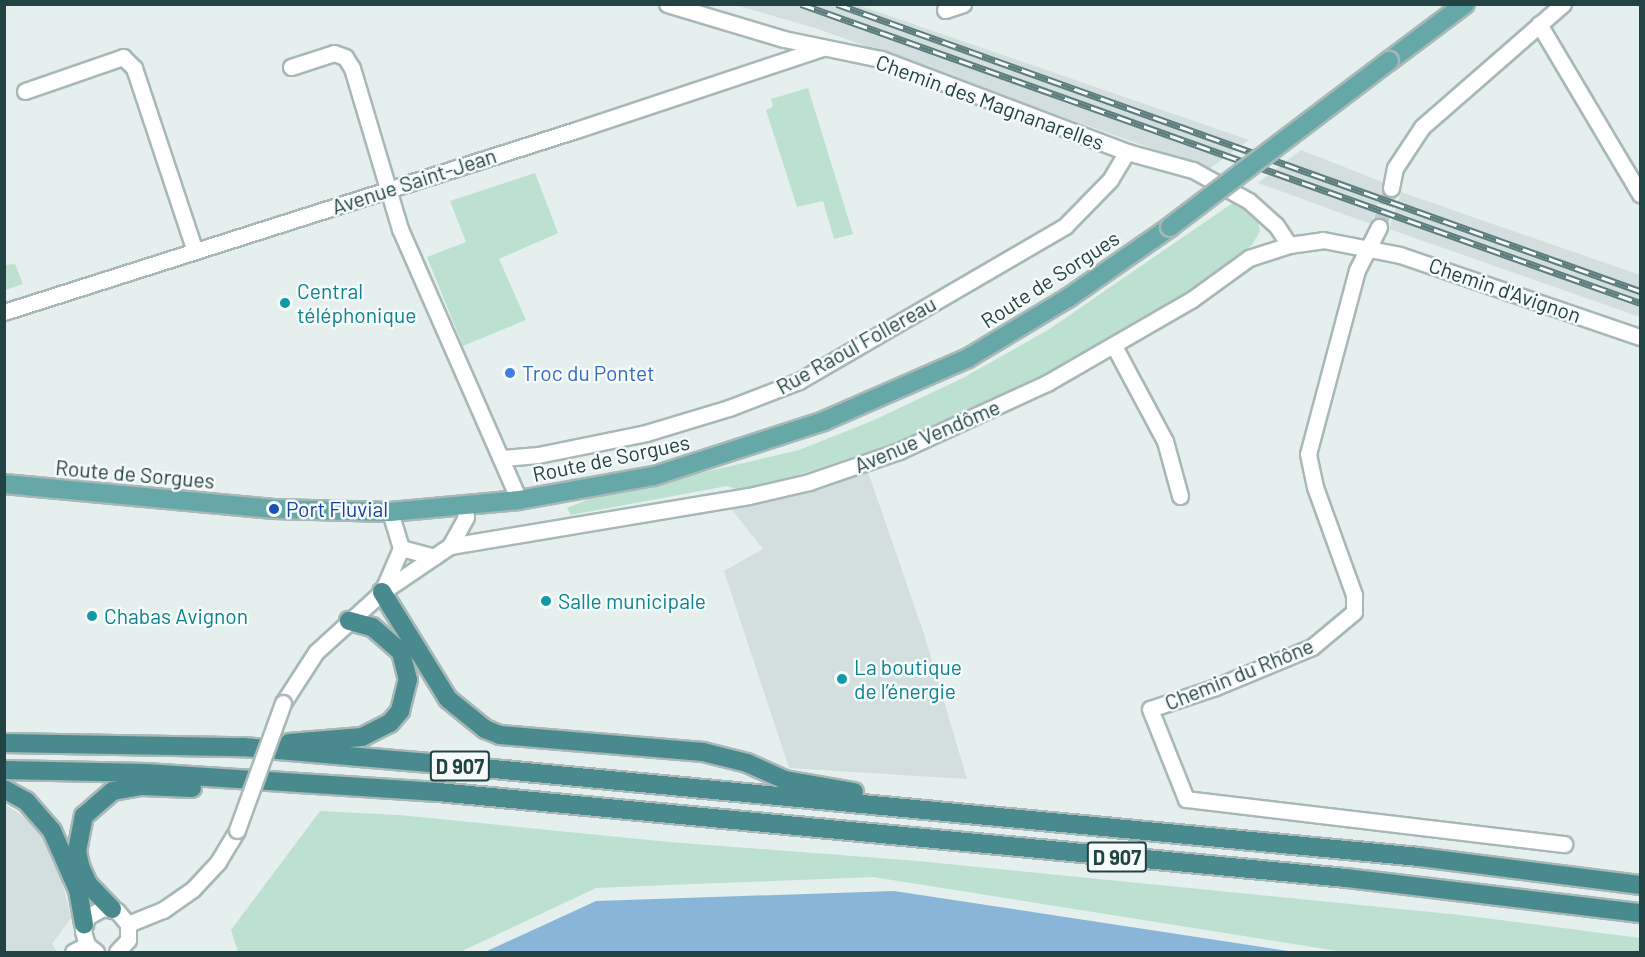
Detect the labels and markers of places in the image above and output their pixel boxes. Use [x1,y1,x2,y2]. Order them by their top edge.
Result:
place label: Central téléphonique [297,278,416,328]
marker: Central téléphonique [278,296,292,310]
place label: Troc du Pontet [522,360,655,386]
marker: Troc du Pontet [503,366,517,380]
place label: Port Fluvial [286,496,388,522]
marker: Port Fluvial [267,502,281,516]
place label: Salle municipale [558,588,706,614]
marker: Salle municipale [539,594,553,608]
place label: Chabas Avignon [104,603,248,629]
marker: Chabas Avignon [85,609,99,623]
place label: La boutique de l’énergie [854,654,962,704]
marker: La boutique de l’énergie [835,672,849,686]

